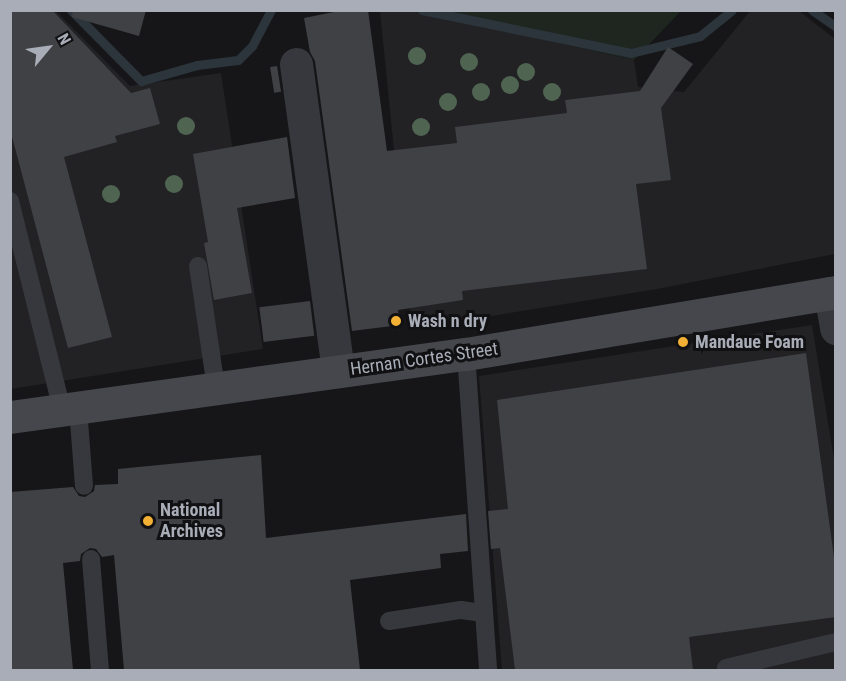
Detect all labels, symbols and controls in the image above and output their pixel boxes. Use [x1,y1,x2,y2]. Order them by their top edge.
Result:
north arrow [18,18,78,78]
text: N [53,30,75,48]
place label: Wash n dry [408,310,487,332]
marker: Wash n dry [389,314,403,328]
place label: Mandaue Foam [695,331,804,353]
marker: Mandaue Foam [676,335,690,349]
street label: Hernan Cortes Street [349,338,499,380]
place label: National Archives [160,500,223,542]
marker: National Archives [141,514,155,528]

